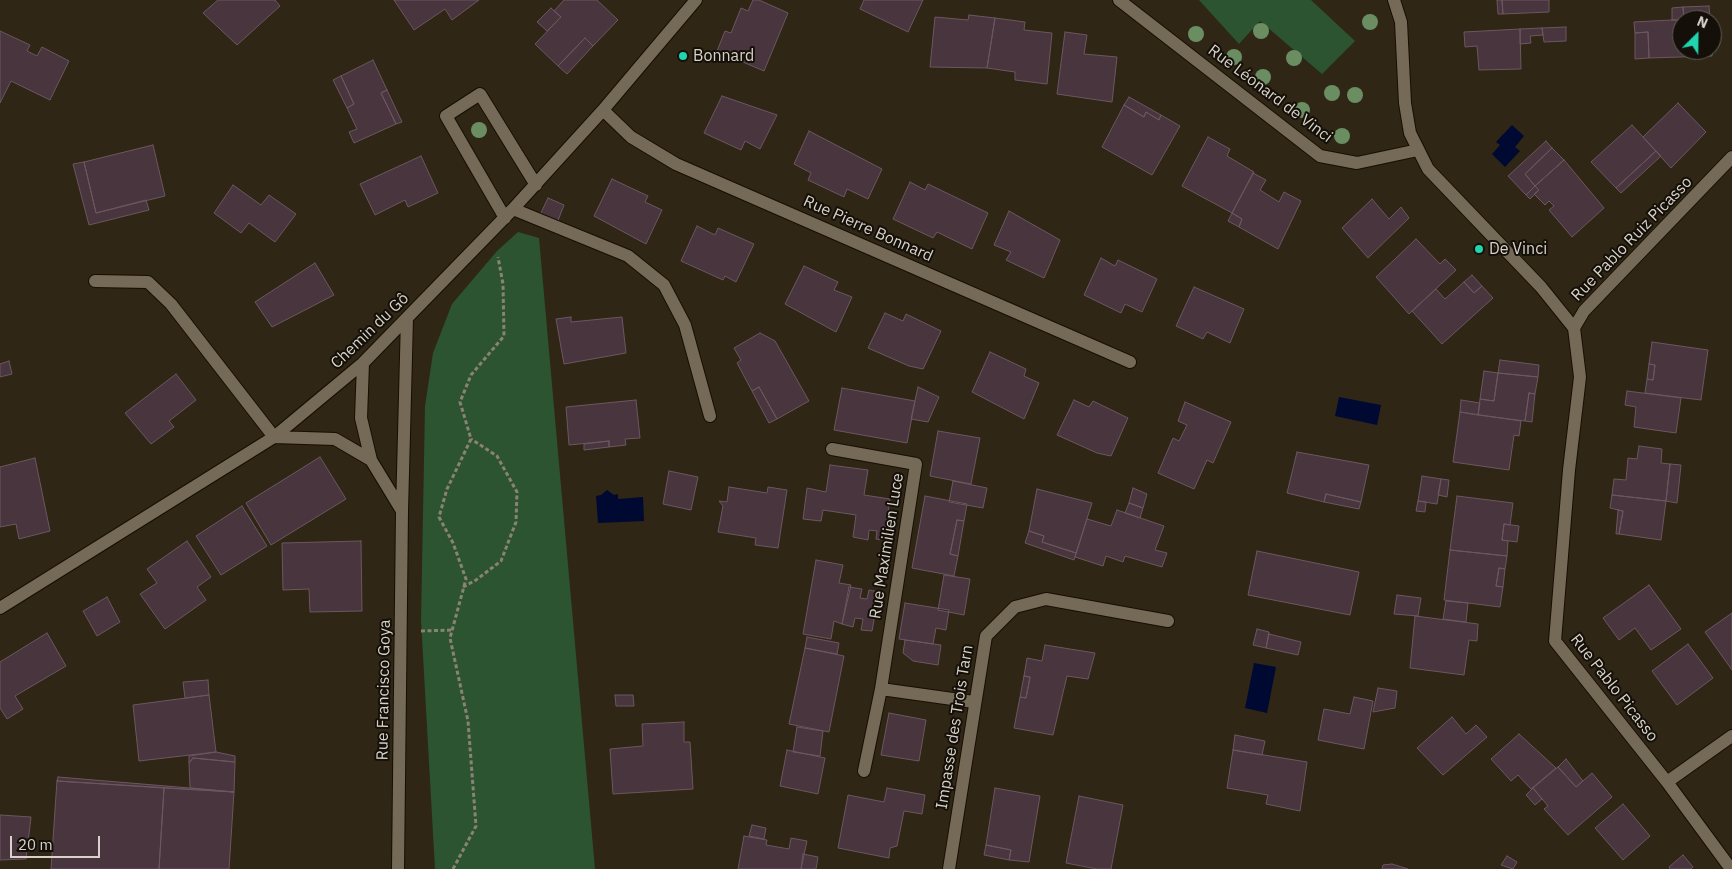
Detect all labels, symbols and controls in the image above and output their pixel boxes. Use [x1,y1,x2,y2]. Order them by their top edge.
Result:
north arrow [1672,10,1722,60]
text: N [1694,12,1711,32]
street label: Rue Léonard de Vinci [1204,41,1336,147]
place label: Bonnard [693,46,754,66]
marker: Bonnard [677,50,689,62]
street label: Rue Pablo Ruiz Picasso [1568,173,1696,305]
street label: Rue Pierre Bonnard [800,192,936,266]
place label: De Vinci [1489,239,1547,259]
marker: De Vinci [1473,243,1485,255]
street label: Chemin du Gô [327,289,413,373]
street label: Rue Maximilien Luce [866,472,908,620]
street label: Rue Francisco Goya [373,619,395,761]
street label: Rue Pablo Picasso [1566,630,1662,746]
street label: Impasse des Trois Tarn [933,643,977,811]
scale bar [12,826,102,858]
text: 20 m [18,835,53,854]

